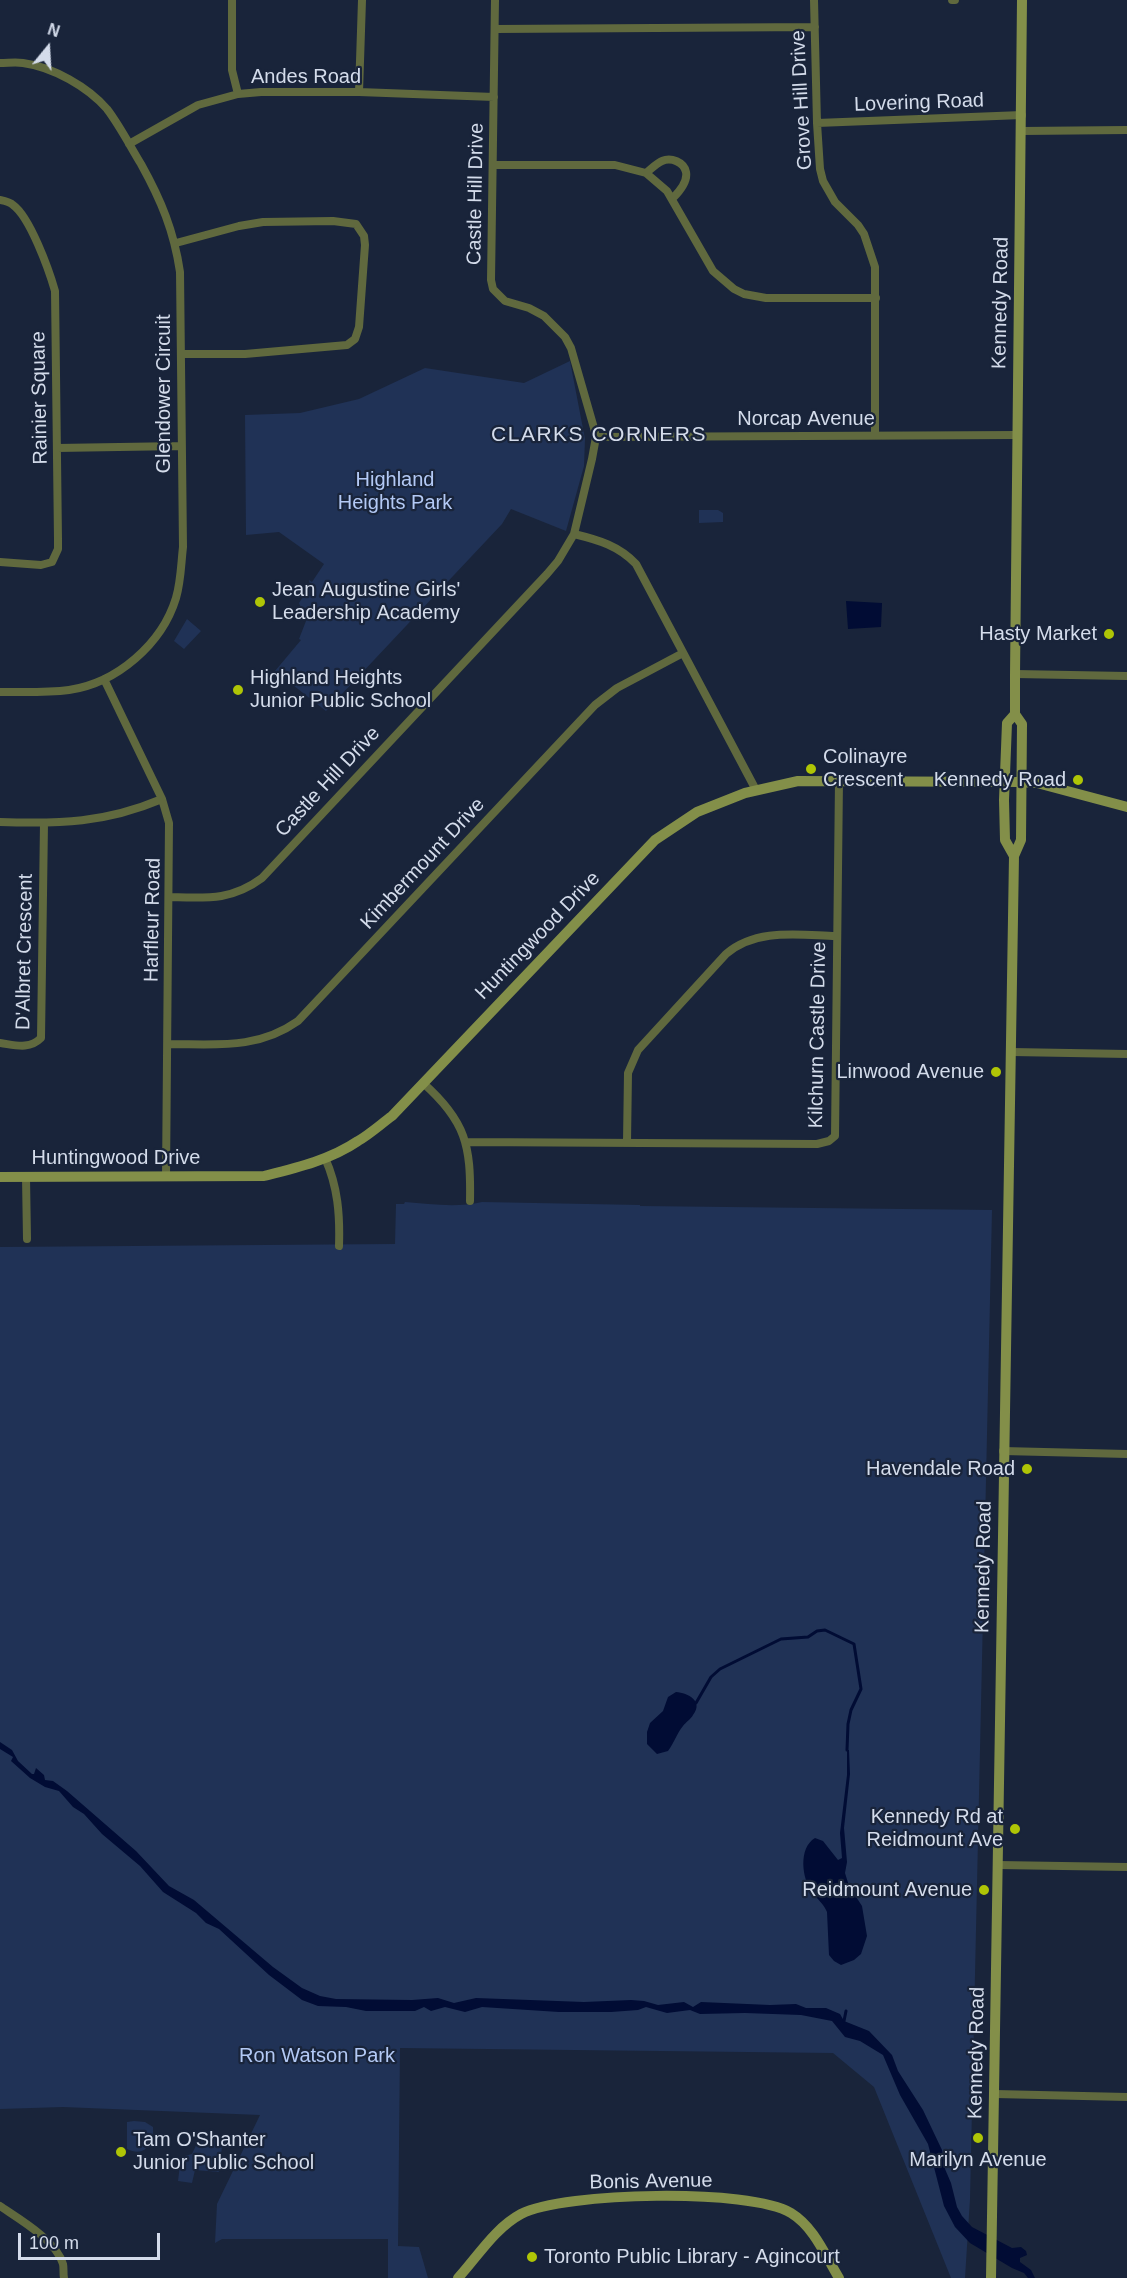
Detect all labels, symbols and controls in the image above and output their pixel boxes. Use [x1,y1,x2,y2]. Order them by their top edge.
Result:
north arrow [18,18,78,78]
text: N [46,21,62,40]
street label: Grove Hill Drive [786,29,818,171]
street label: Andes Road [251,65,361,89]
street label: Lovering Road [854,89,984,117]
street label: Castle Hill Drive [463,123,489,265]
street label: Kennedy Road [988,237,1014,369]
street label: Glendower Circuit [152,315,176,473]
street label: Rainier Square [27,331,53,465]
street label: Norcap Avenue [737,407,875,431]
district label: CLARKS CORNERS [491,422,707,448]
park label: Highland Heights Park [338,468,452,515]
place label: Jean Augustine Girls' Leadership Academy [272,578,460,625]
marker: Jean Augustine Girls' Leadership Academy [253,595,267,609]
place label: Hasty Market [979,622,1097,646]
marker: Hasty Market [1102,627,1116,641]
place label: Highland Heights Junior Public School [250,666,431,713]
marker: Highland Heights Junior Public School [231,683,245,697]
street label: Castle Hill Drive [271,722,385,842]
place label: Colinayre Crescent [823,745,907,792]
marker: Colinayre Crescent [804,762,818,776]
place label: Kennedy Road [934,768,1066,792]
marker: Kennedy Road [1071,773,1085,787]
street label: Kimbermount Drive [356,793,490,935]
street label: Harfleur Road [140,858,166,982]
street label: Huntingwood Drive [471,867,605,1005]
street label: D'Albret Crescent [12,874,38,1030]
street label: Kilchurn Castle Drive [804,941,832,1129]
place label: Linwood Avenue [836,1060,984,1084]
marker: Linwood Avenue [989,1065,1003,1079]
street label: Huntingwood Drive [32,1146,200,1170]
place label: Havendale Road [866,1457,1015,1481]
marker: Havendale Road [1020,1462,1034,1476]
street label: Kennedy Road [971,1501,997,1633]
place label: Kennedy Rd at Reidmount Ave [867,1805,1003,1852]
marker: Kennedy Rd at Reidmount Ave [1008,1822,1022,1836]
place label: Reidmount Avenue [802,1878,972,1902]
marker: Reidmount Avenue [977,1883,991,1897]
street label: Kennedy Road [964,1987,990,2119]
park label: Ron Watson Park [239,2044,395,2068]
place label: Tam O'Shanter Junior Public School [133,2128,314,2175]
marker: Marilyn Avenue [971,2131,985,2145]
marker: Tam O'Shanter Junior Public School [114,2145,128,2159]
place label: Marilyn Avenue [909,2148,1047,2172]
street label: Bonis Avenue [589,2169,713,2195]
scale bar [21,2221,164,2259]
text: 100 m [29,2233,79,2253]
place label: Toronto Public Library - Agincourt [544,2245,840,2269]
marker: Toronto Public Library - Agincourt [525,2250,539,2264]

